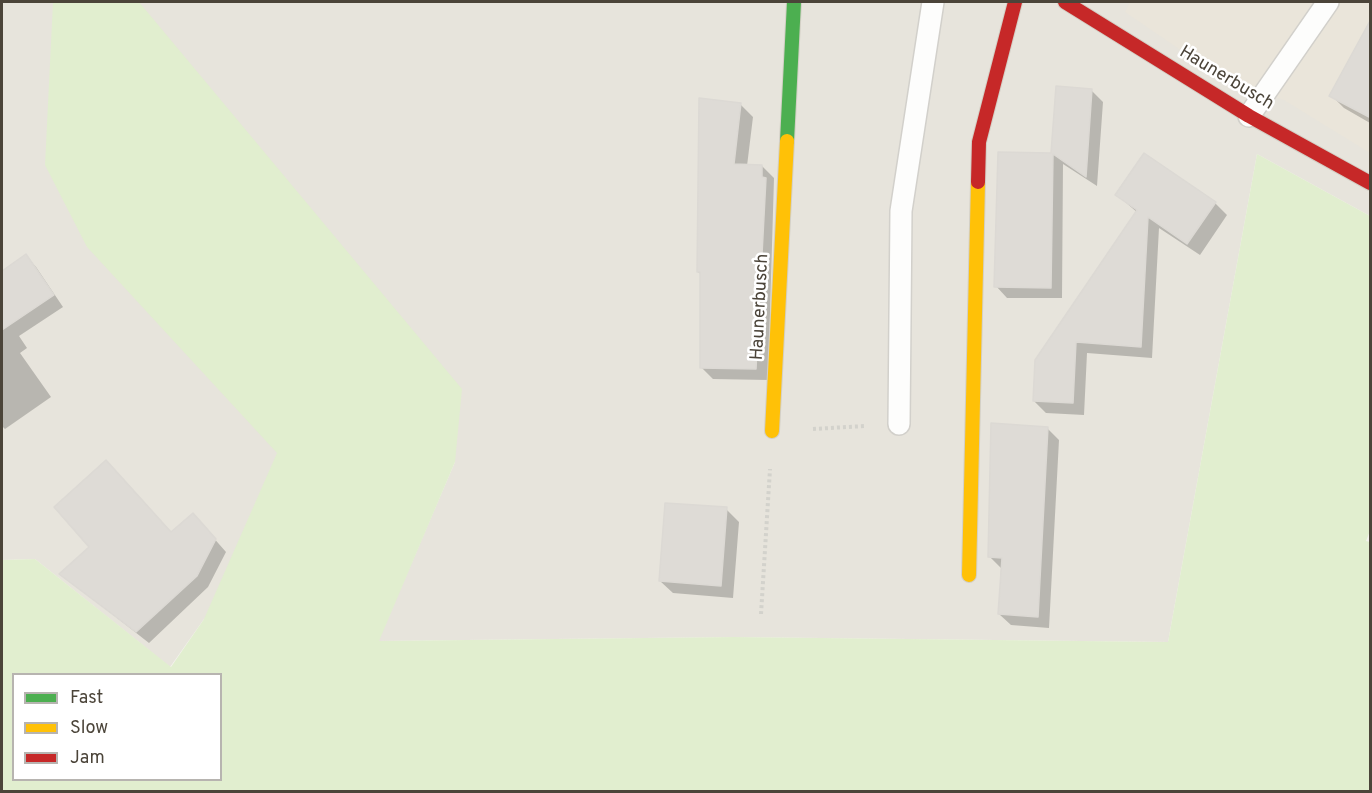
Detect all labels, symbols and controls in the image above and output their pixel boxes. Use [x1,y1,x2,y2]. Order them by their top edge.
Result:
street label: Haunerbusch [1175,42,1277,116]
street label: Haunerbusch [747,253,775,361]
legend [12,673,222,781]
text: Fast [70,687,103,710]
text: Slow [70,717,108,740]
text: Jam [70,747,105,770]

